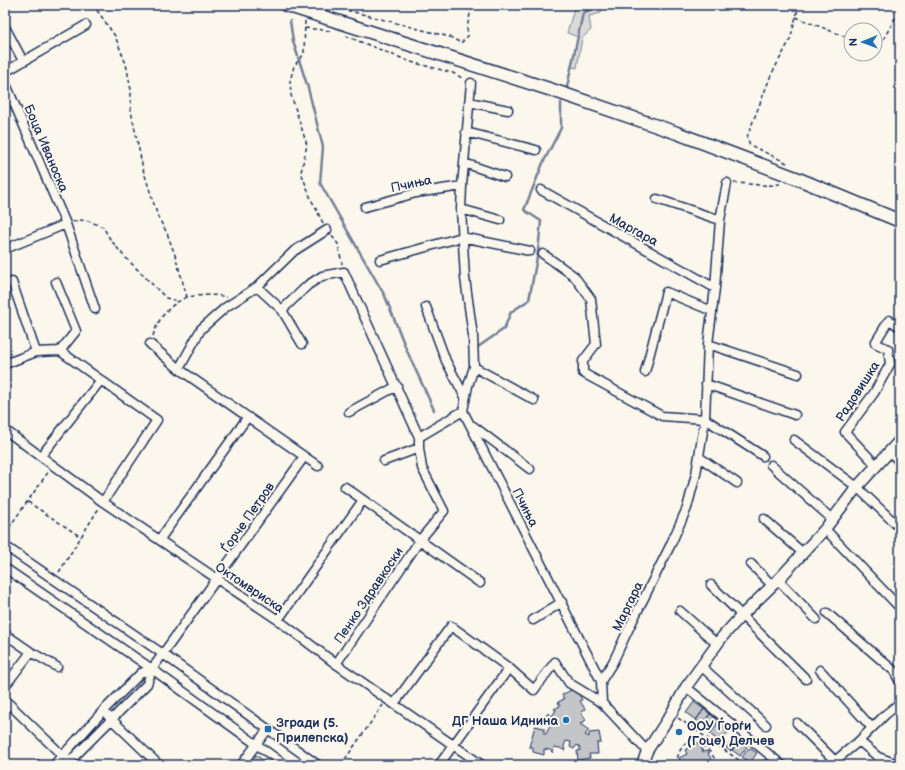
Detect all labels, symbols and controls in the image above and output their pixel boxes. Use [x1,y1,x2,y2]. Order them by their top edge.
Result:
north arrow [843,22,883,62]
text: N [847,38,860,46]
street label: Боца Иваноска [20,102,72,195]
street label: Пчиња [389,172,434,196]
street label: Маргара [606,210,661,250]
street label: Радовишка [832,358,884,425]
street label: Ѓорче Петров [217,478,278,556]
street label: Пчиња [509,485,542,530]
street label: Пенко Здравкоски [331,544,407,647]
street label: Октомвриска [212,559,287,617]
street label: Маргара [609,579,647,634]
place label: ДГ Наша Иднина [452,713,558,729]
place label: Згради (5. Прилепска) [276,715,349,746]
marker: ДГ Наша Иднина [561,715,571,725]
place label: ООУ Ѓорѓи (Гоце) Делчев [687,717,774,749]
marker: Згради (5. Прилепска) [263,724,273,734]
marker: ООУ Ѓорѓи (Гоце) Делчев [674,727,684,737]

